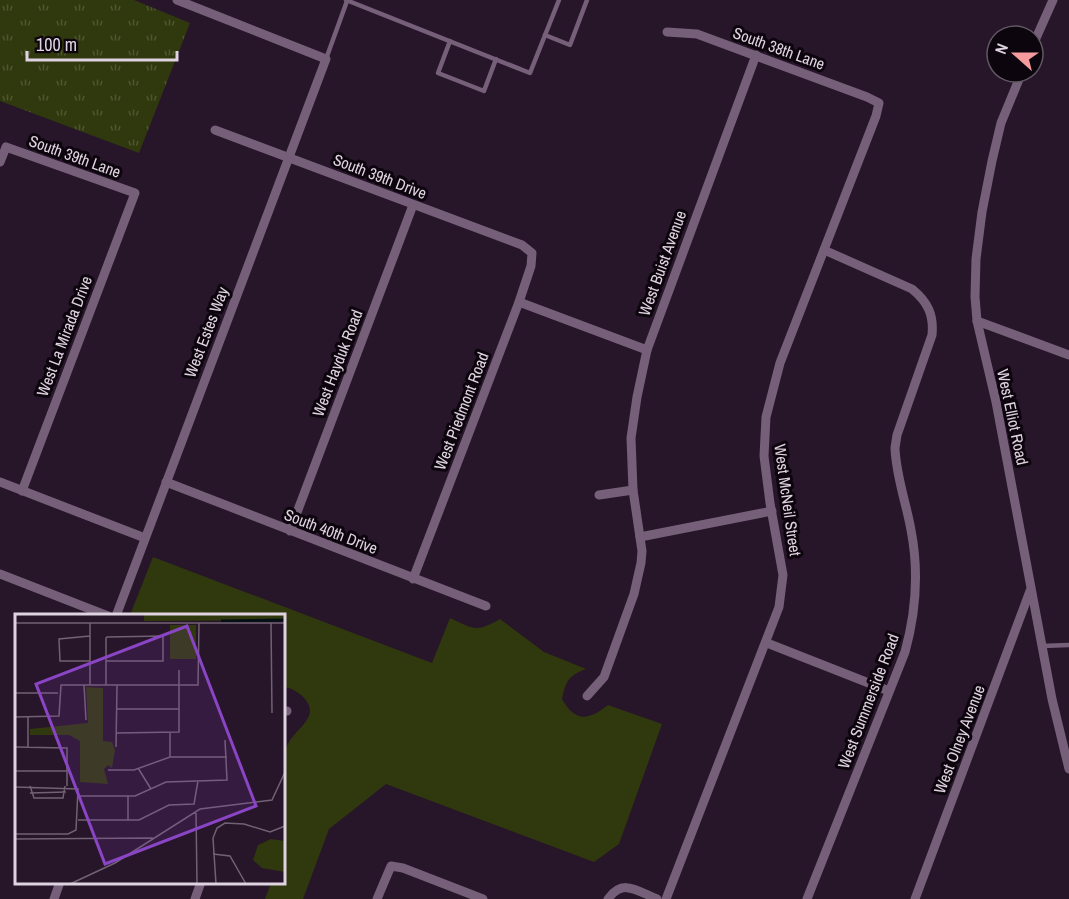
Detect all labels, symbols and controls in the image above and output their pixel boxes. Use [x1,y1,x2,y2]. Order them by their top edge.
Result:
street label: South 38th Lane [730,21,828,75]
scale bar [27,24,177,62]
north arrow [985,24,1045,84]
text: 100 m [36,32,77,57]
text: N [989,40,1013,57]
street label: South 39th Lane [26,129,124,183]
street label: South 39th Drive [330,148,430,204]
street label: West Buist Avenue [633,207,691,319]
street label: West La Mirada Drive [31,273,97,399]
street label: West Estes Way [179,283,234,381]
street label: West Hayduk Road [307,306,367,420]
street label: West Piedmont Road [428,349,494,473]
street label: West Elliot Road [992,367,1034,467]
street label: West McNeil Street [769,443,807,558]
street label: South 40th Drive [281,503,381,559]
inset map [15,614,285,884]
street label: West Summerside Road [832,630,904,772]
street label: West Olney Avenue [928,681,990,797]

